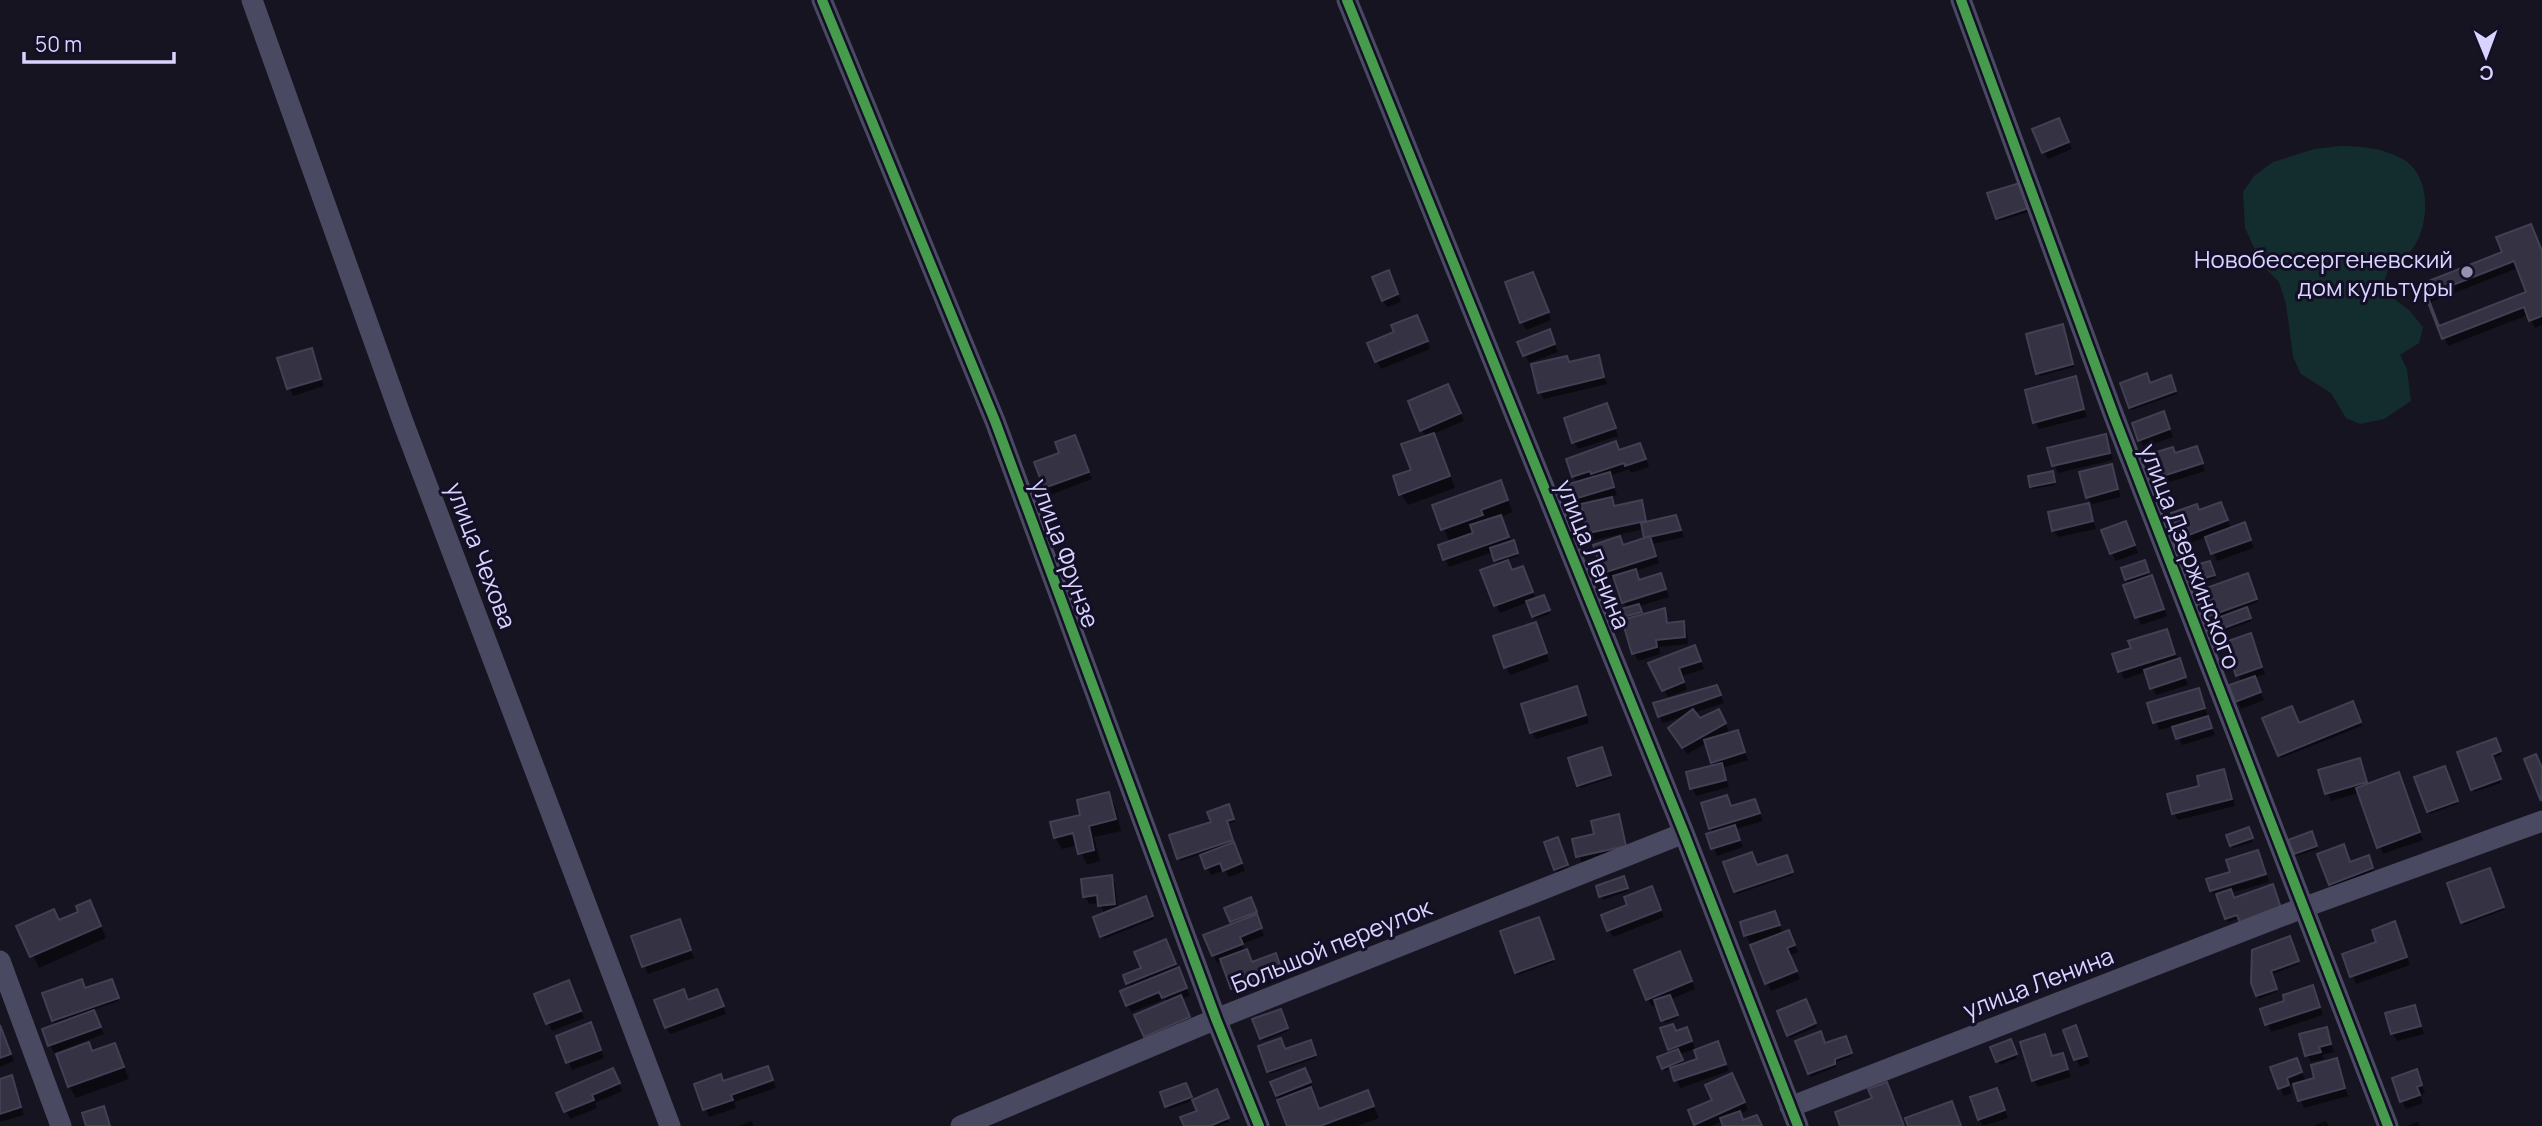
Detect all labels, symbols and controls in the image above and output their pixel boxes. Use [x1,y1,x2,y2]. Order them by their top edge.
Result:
scale bar [24,21,175,65]
north arrow [2451,21,2521,91]
text: 50 m [35,30,82,58]
text: С [2479,60,2494,86]
place label: Новобессергеневский дом культуры [2194,242,2453,303]
marker: Новобессергеневский дом культуры [2459,264,2475,280]
street label: улица Дзержинского [2133,438,2249,674]
street label: улица Фрунзе [1024,474,1108,632]
street label: улица Ленина [1549,474,1639,634]
street label: улица Чехова [439,477,525,633]
street label: Большой переулок [1226,889,1437,1000]
street label: улица Ленина [1958,938,2118,1026]

